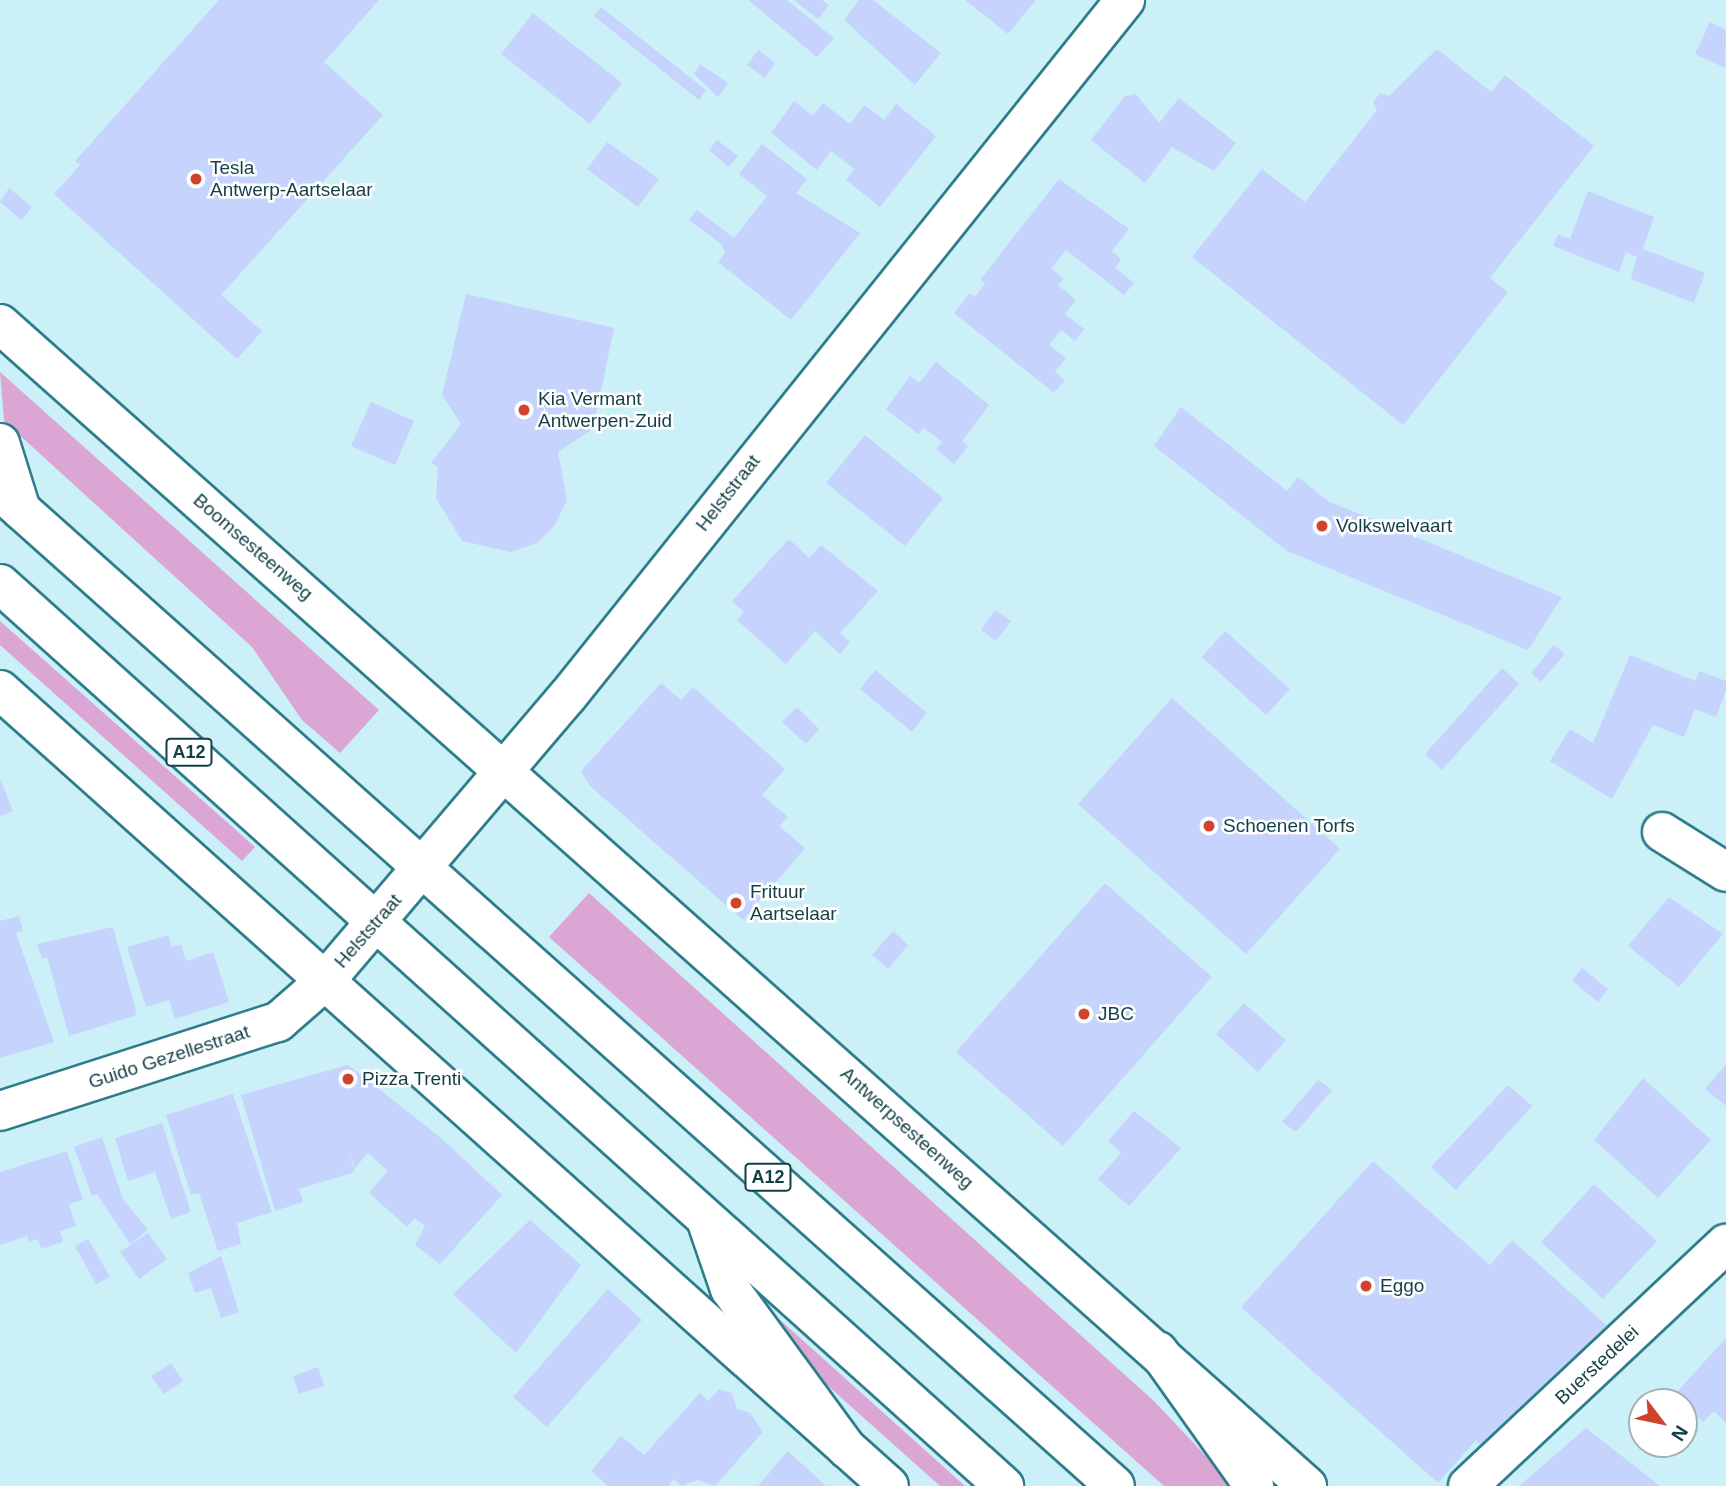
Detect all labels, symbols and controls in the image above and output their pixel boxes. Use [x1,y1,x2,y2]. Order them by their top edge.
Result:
place label: Tesla Antwerp-Aartselaar [210,157,373,201]
marker: Tesla Antwerp-Aartselaar [188,171,204,187]
place label: Kia Vermant Antwerpen-Zuid [538,388,672,432]
marker: Kia Vermant Antwerpen-Zuid [516,402,532,418]
street label: Helststraat [691,450,765,536]
street label: Boomsesteenweg [189,489,317,605]
place label: Volkswelvaart [1336,515,1452,537]
marker: Volkswelvaart [1314,518,1330,534]
road number: A12 [164,738,214,766]
place label: Schoenen Torfs [1223,815,1355,837]
marker: Schoenen Torfs [1201,818,1217,834]
place label: Frituur Aartselaar [750,881,837,925]
street label: Helststraat [330,889,406,973]
marker: Frituur Aartselaar [728,895,744,911]
place label: JBC [1098,1003,1134,1025]
marker: JBC [1076,1006,1092,1022]
street label: Guido Gezellestraat [86,1020,252,1094]
street label: Antwerpsesteenweg [836,1062,978,1194]
place label: Pizza Trenti [362,1068,462,1090]
marker: Pizza Trenti [340,1071,356,1087]
road number: A12 [744,1162,792,1192]
place label: Eggo [1380,1275,1424,1297]
marker: Eggo [1358,1278,1374,1294]
street label: Buerstedelei [1551,1321,1643,1409]
north arrow [1628,1388,1698,1458]
text: N [1667,1422,1692,1445]

